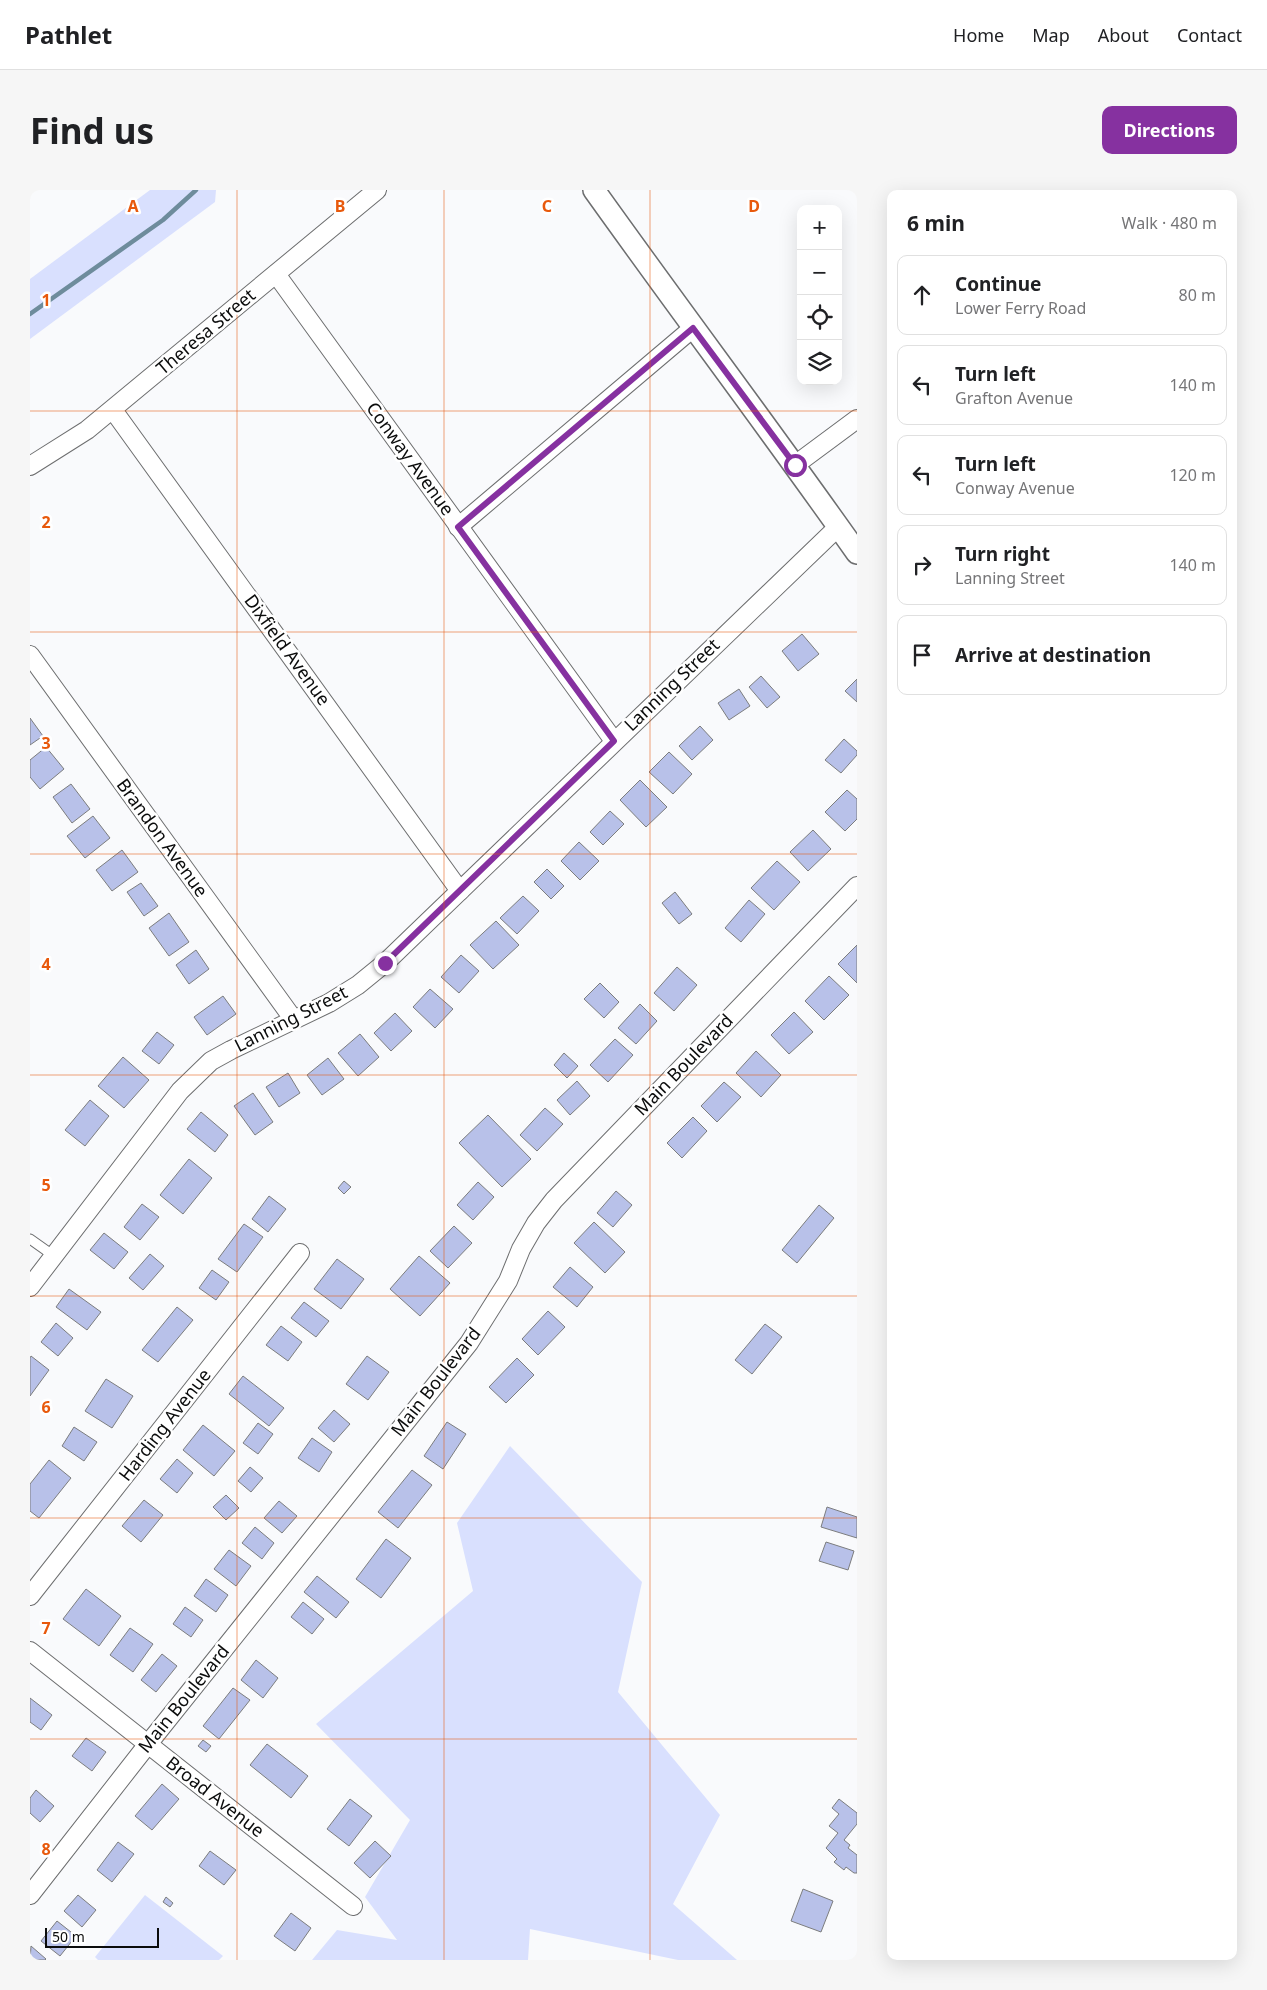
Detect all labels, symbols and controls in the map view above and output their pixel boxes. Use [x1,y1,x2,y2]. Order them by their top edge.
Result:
text: Pathlet [25,18,112,51]
text: Home [953,23,1004,47]
text: Map [1032,23,1070,47]
text: About [1098,23,1149,47]
text: Contact [1177,23,1242,47]
button: Directions [1102,106,1237,154]
text: Find us [30,107,154,154]
text: A [127,195,139,217]
text: B [335,195,345,217]
text: C [542,195,552,217]
text: D [748,195,760,217]
map controls [797,205,842,385]
button: + [797,205,842,250]
text: 6 min [907,209,965,237]
text: Walk · 480 m [1122,212,1217,234]
button: − [797,250,842,295]
text: Continue [955,271,1041,297]
icon: ahead [908,281,936,309]
street label: Theresa Street [151,282,260,380]
text: 80 m [1179,284,1216,306]
text: 1 [41,289,51,311]
button: locate [797,295,842,340]
text: Lower Ferry Road [955,297,1086,319]
button: layers [797,340,842,385]
text: Turn left [955,361,1036,387]
icon: left [908,371,936,399]
text: 140 m [1169,374,1216,396]
text: Grafton Avenue [955,387,1073,409]
street label: Conway Avenue [362,397,460,520]
text: Turn left [955,451,1036,477]
route start [784,454,807,477]
icon: left [908,461,936,489]
text: 120 m [1169,464,1216,486]
text: Conway Avenue [955,477,1075,499]
text: 2 [41,511,51,533]
text: Turn right [955,541,1050,567]
icon: right [908,551,936,579]
text: 140 m [1169,554,1216,576]
text: Lanning Street [955,567,1065,589]
street label: Dixfield Avenue [239,589,336,710]
street label: Lanning Street [619,632,724,736]
icon: arrive [908,641,936,669]
text: Arrive at destination [955,642,1151,668]
text: 3 [41,732,51,754]
street label: Brandon Avenue [112,773,214,901]
route end [374,952,397,975]
text: 4 [41,953,51,975]
street label: Lanning Street [230,979,351,1057]
street label: Main Boulevard [629,1008,738,1120]
text: 5 [41,1174,51,1196]
street label: Main Boulevard [385,1322,485,1441]
street label: Harding Avenue [113,1363,216,1485]
text: 6 [41,1396,51,1418]
text: 7 [41,1617,51,1639]
street label: Main Boulevard [132,1639,234,1757]
street label: Broad Avenue [161,1750,270,1842]
text: 8 [41,1838,51,1860]
scale bar [45,1925,159,1948]
text: 50 m [52,1927,85,1946]

